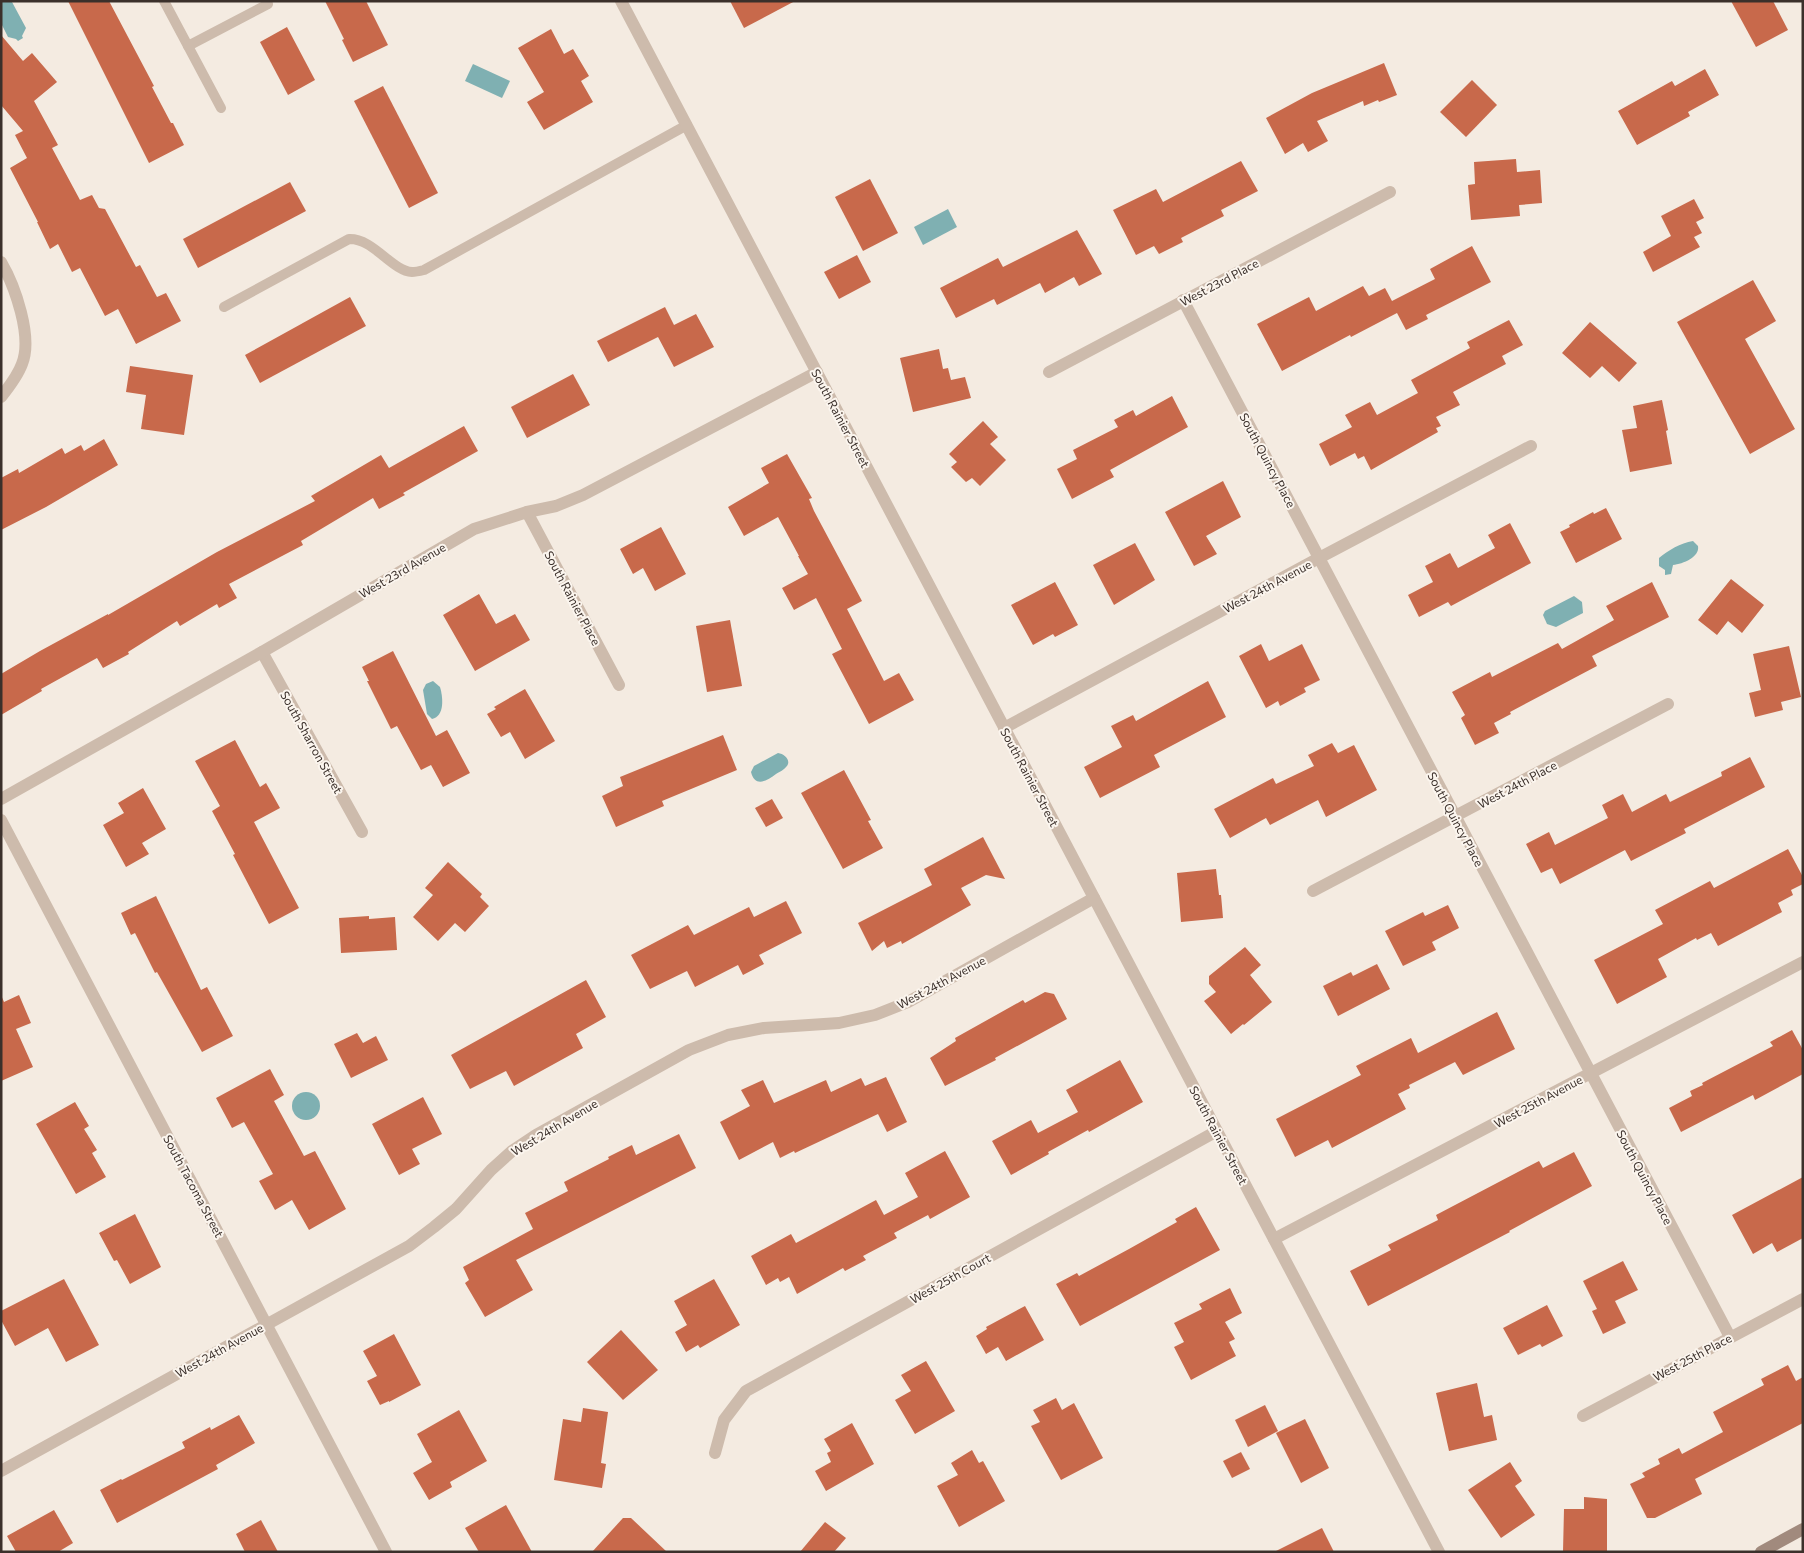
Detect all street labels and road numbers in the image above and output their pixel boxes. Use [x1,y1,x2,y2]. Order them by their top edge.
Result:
street label: West 23rd Place [1177,255,1261,309]
street label: South Rainier Street [809,366,873,470]
street label: South Quincy Place [1237,410,1299,510]
street label: West 23rd Avenue [356,540,448,600]
street label: South Rainier Place [542,548,604,648]
street label: West 24th Avenue [1220,557,1314,615]
street label: South Sharron Street [278,688,346,796]
street label: South Rainier Street [998,725,1062,829]
street label: West 24th Place [1475,757,1559,811]
street label: South Quincy Place [1425,769,1487,869]
street label: West 24th Avenue [894,953,988,1011]
street label: West 25th Avenue [1491,1072,1585,1130]
street label: South Rainier Street [1187,1083,1251,1187]
street label: West 24th Avenue [508,1096,600,1158]
street label: South Quincy Place [1614,1127,1676,1227]
street label: South Tacoma Street [161,1132,227,1240]
street label: West 25th Court [907,1250,993,1306]
street label: West 24th Avenue [173,1320,265,1380]
street label: West 25th Place [1650,1330,1734,1384]

